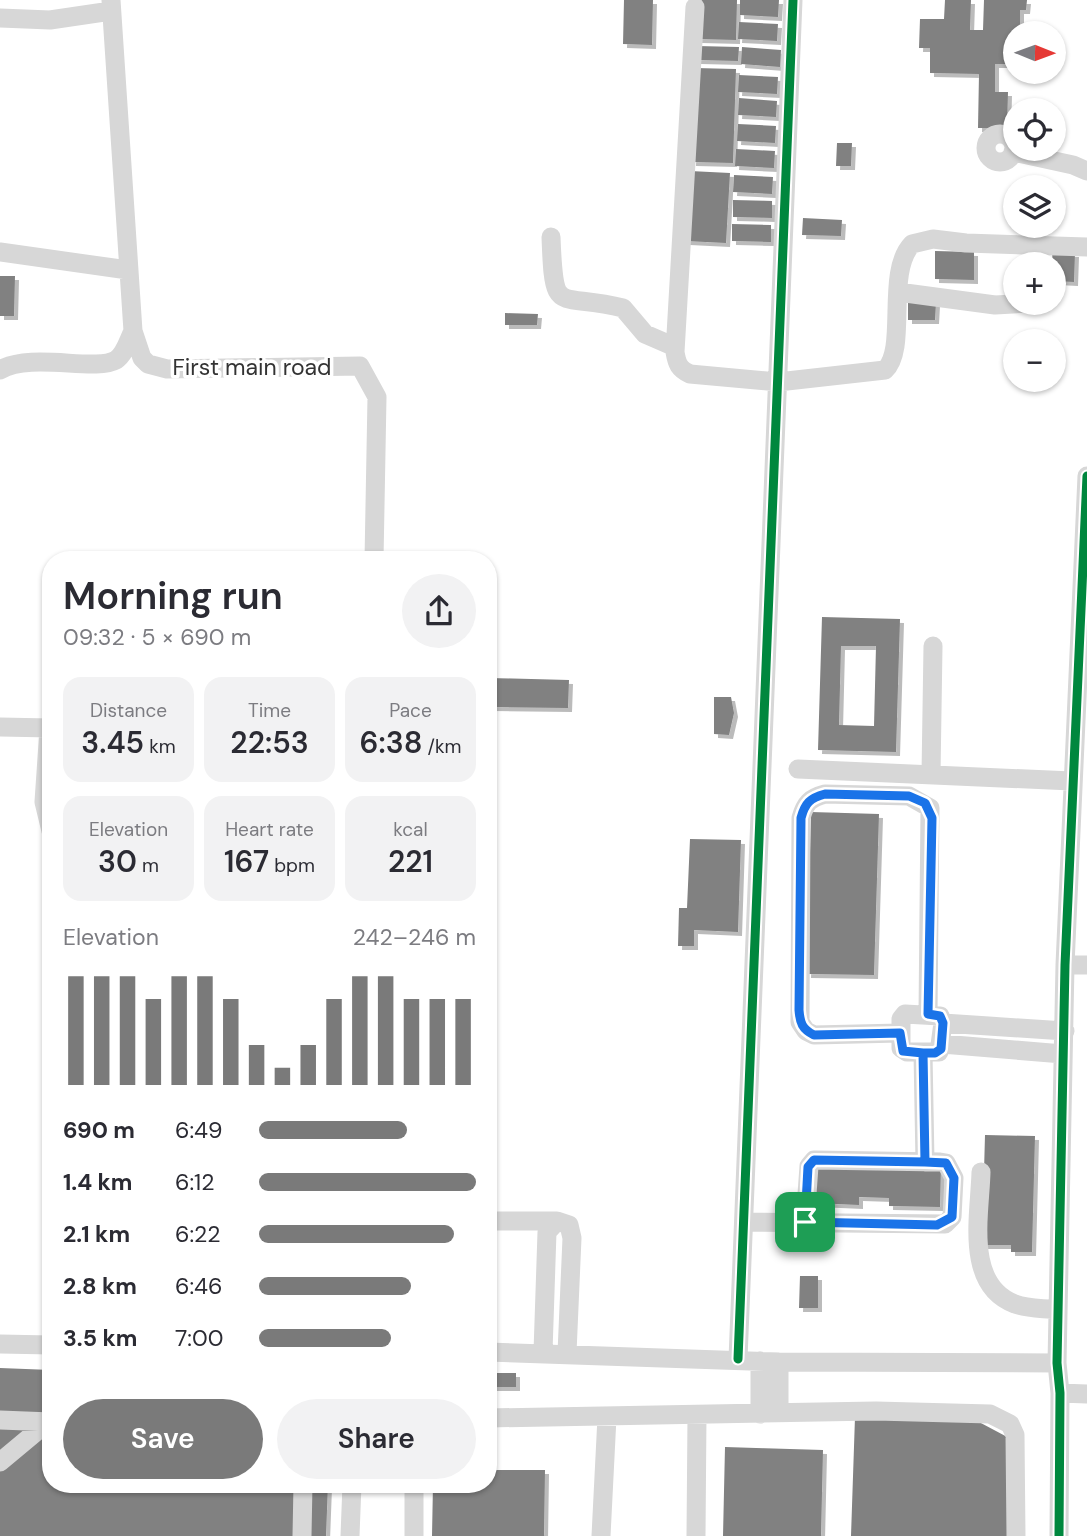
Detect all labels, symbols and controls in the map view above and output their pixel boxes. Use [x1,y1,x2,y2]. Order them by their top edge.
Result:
north arrow [1003,21,1066,84]
map controls [1003,21,1066,392]
button: locate [1003,98,1066,161]
button: layers [1003,175,1066,238]
button: + [1003,252,1066,315]
button: − [1003,329,1066,392]
street label: First main road [173,352,332,382]
text: Morning run [63,571,283,621]
button: share [402,574,476,648]
text: 09:32 · 5 × 690 m [63,622,251,652]
text: Distance [90,698,167,723]
text: Time [248,698,291,723]
text: Pace [389,698,432,723]
text: 3.45 [81,723,144,762]
text: 22:53 [230,723,309,762]
text: 6:38 [360,723,422,762]
text: km [144,734,176,759]
text: /km [422,734,461,759]
text: Elevation [89,817,168,842]
text: Heart rate [225,817,314,842]
text: kcal [393,817,428,842]
text: 30 [98,842,137,881]
text: 167 [224,842,269,881]
text: 221 [388,842,433,881]
text: m [137,853,159,878]
text: bpm [269,853,315,878]
text: Elevation [63,922,159,952]
text: 242–246 m [353,922,476,952]
text: 690 m [63,1115,135,1145]
text: 6:49 [175,1115,223,1145]
text: 1.4 km [63,1167,132,1197]
text: 6:12 [175,1167,215,1197]
pin [775,1192,835,1252]
icon: arrive [786,1203,824,1241]
text: 2.1 km [63,1219,130,1249]
text: 6:22 [175,1219,221,1249]
text: 2.8 km [63,1271,137,1301]
text: 6:46 [175,1271,223,1301]
text: 3.5 km [63,1323,137,1353]
text: 7:00 [175,1323,223,1353]
button: Save [63,1399,263,1479]
button: Share [277,1399,476,1479]

